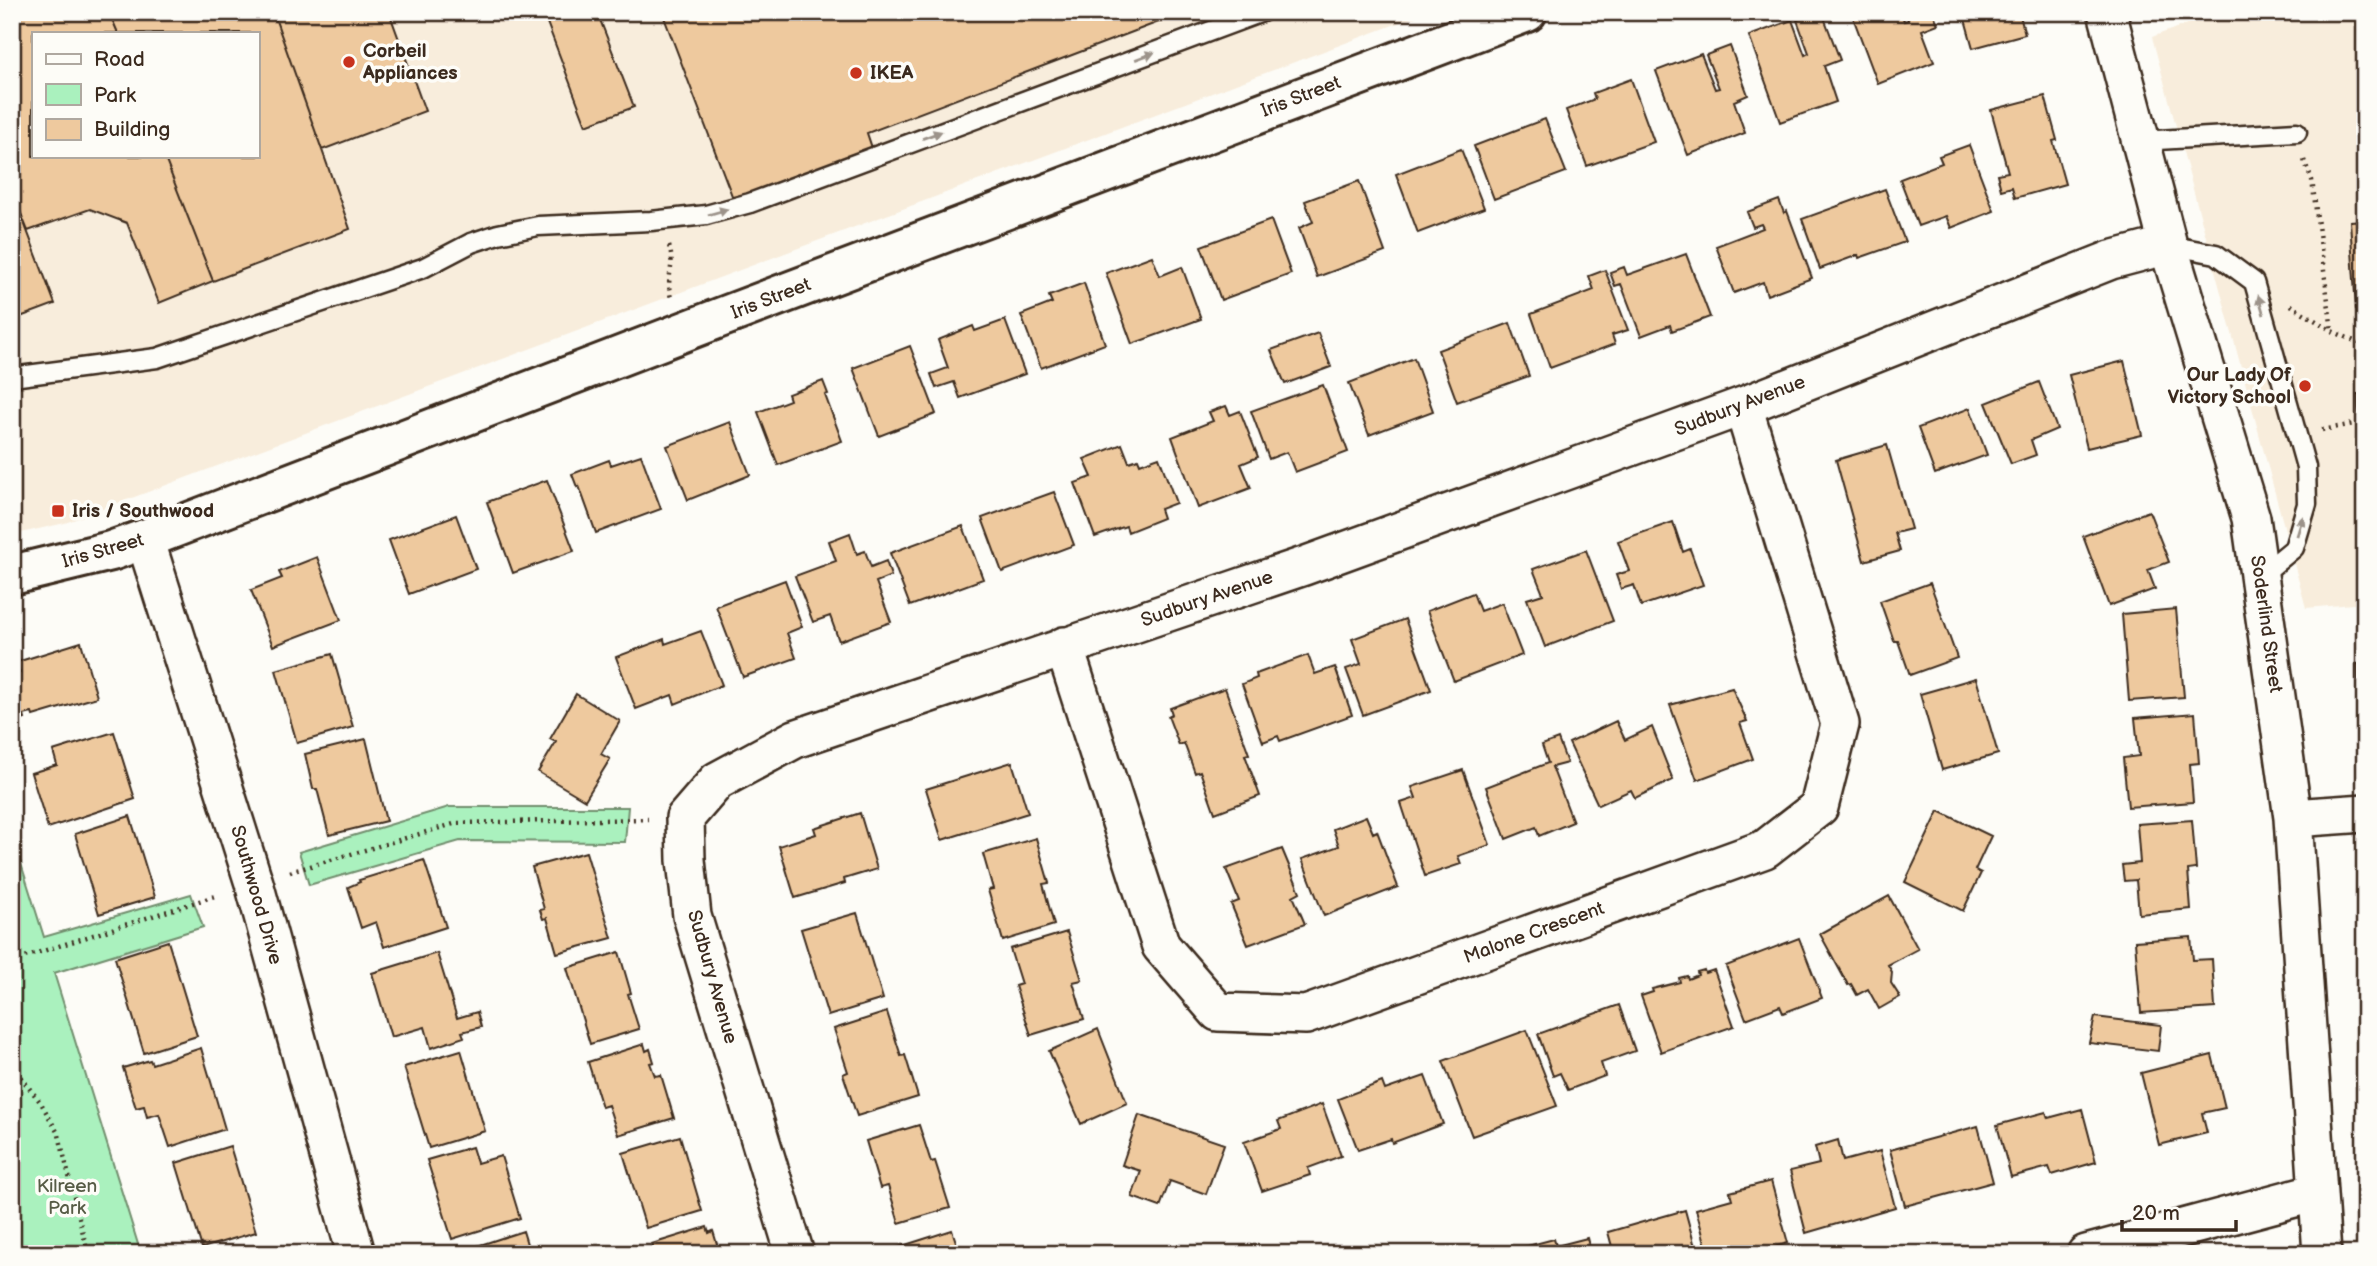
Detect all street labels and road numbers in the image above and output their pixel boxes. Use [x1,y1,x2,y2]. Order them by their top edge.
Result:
street label: Iris Street [1258,71,1344,123]
street label: Iris Street [728,273,814,325]
street label: Sudbury Avenue [1671,371,1809,441]
street label: Iris Street [60,528,146,574]
street label: Soderlind Street [2245,554,2287,694]
street label: Sudbury Avenue [1138,566,1276,632]
street label: Southwood Drive [225,823,287,967]
street label: Malone Crescent [1461,897,1608,969]
street label: Sudbury Avenue [682,907,742,1047]

